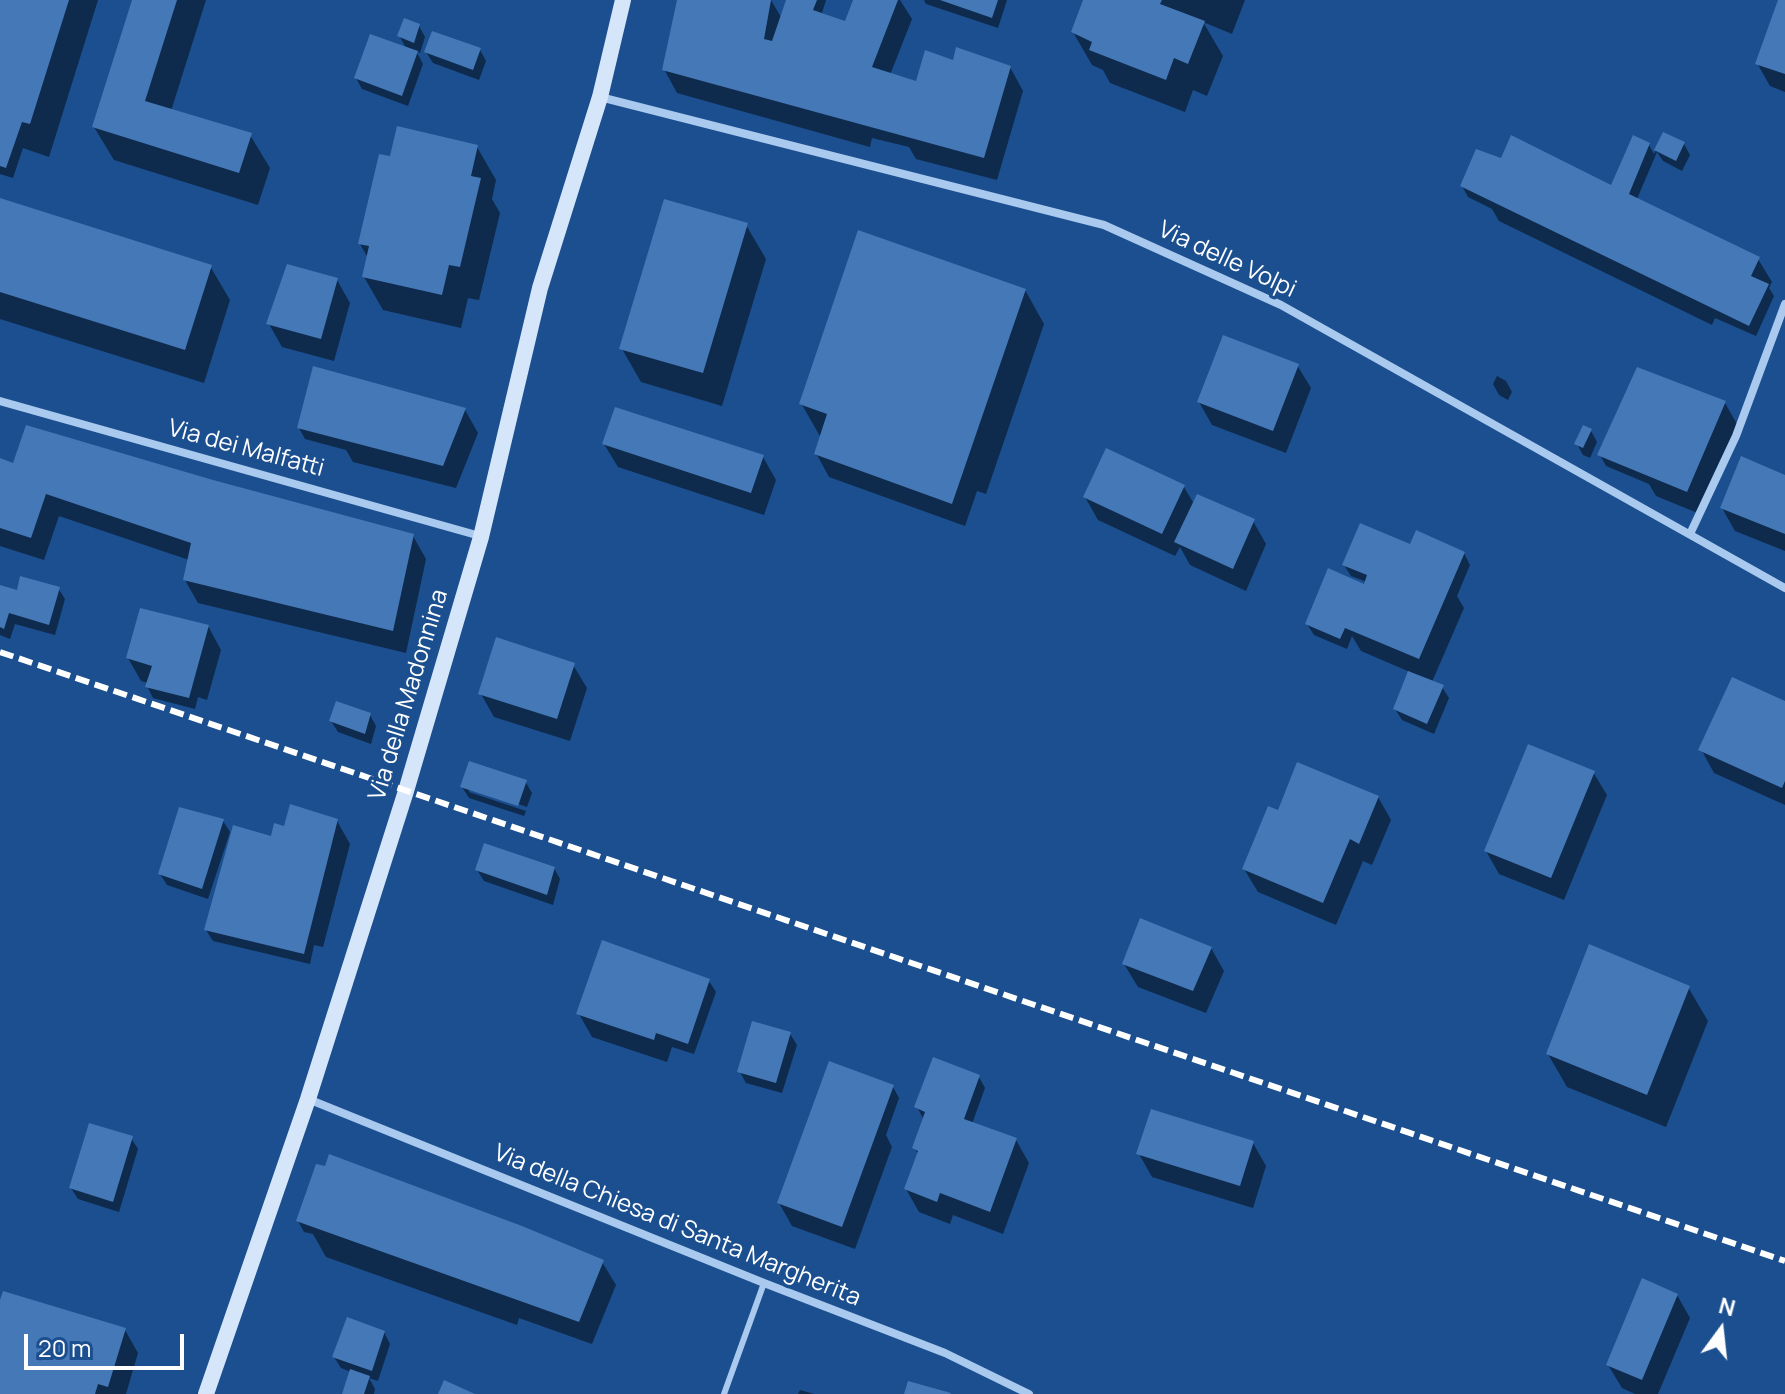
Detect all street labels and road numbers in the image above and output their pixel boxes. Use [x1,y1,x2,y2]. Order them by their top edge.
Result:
street label: Via delle Volpi [1154,216,1300,304]
street label: Via dei Malfatti [165,414,327,484]
street label: Via della Madonnina [363,586,455,804]
street label: Via della Chiesa di Santa Margherita [489,1139,865,1313]

